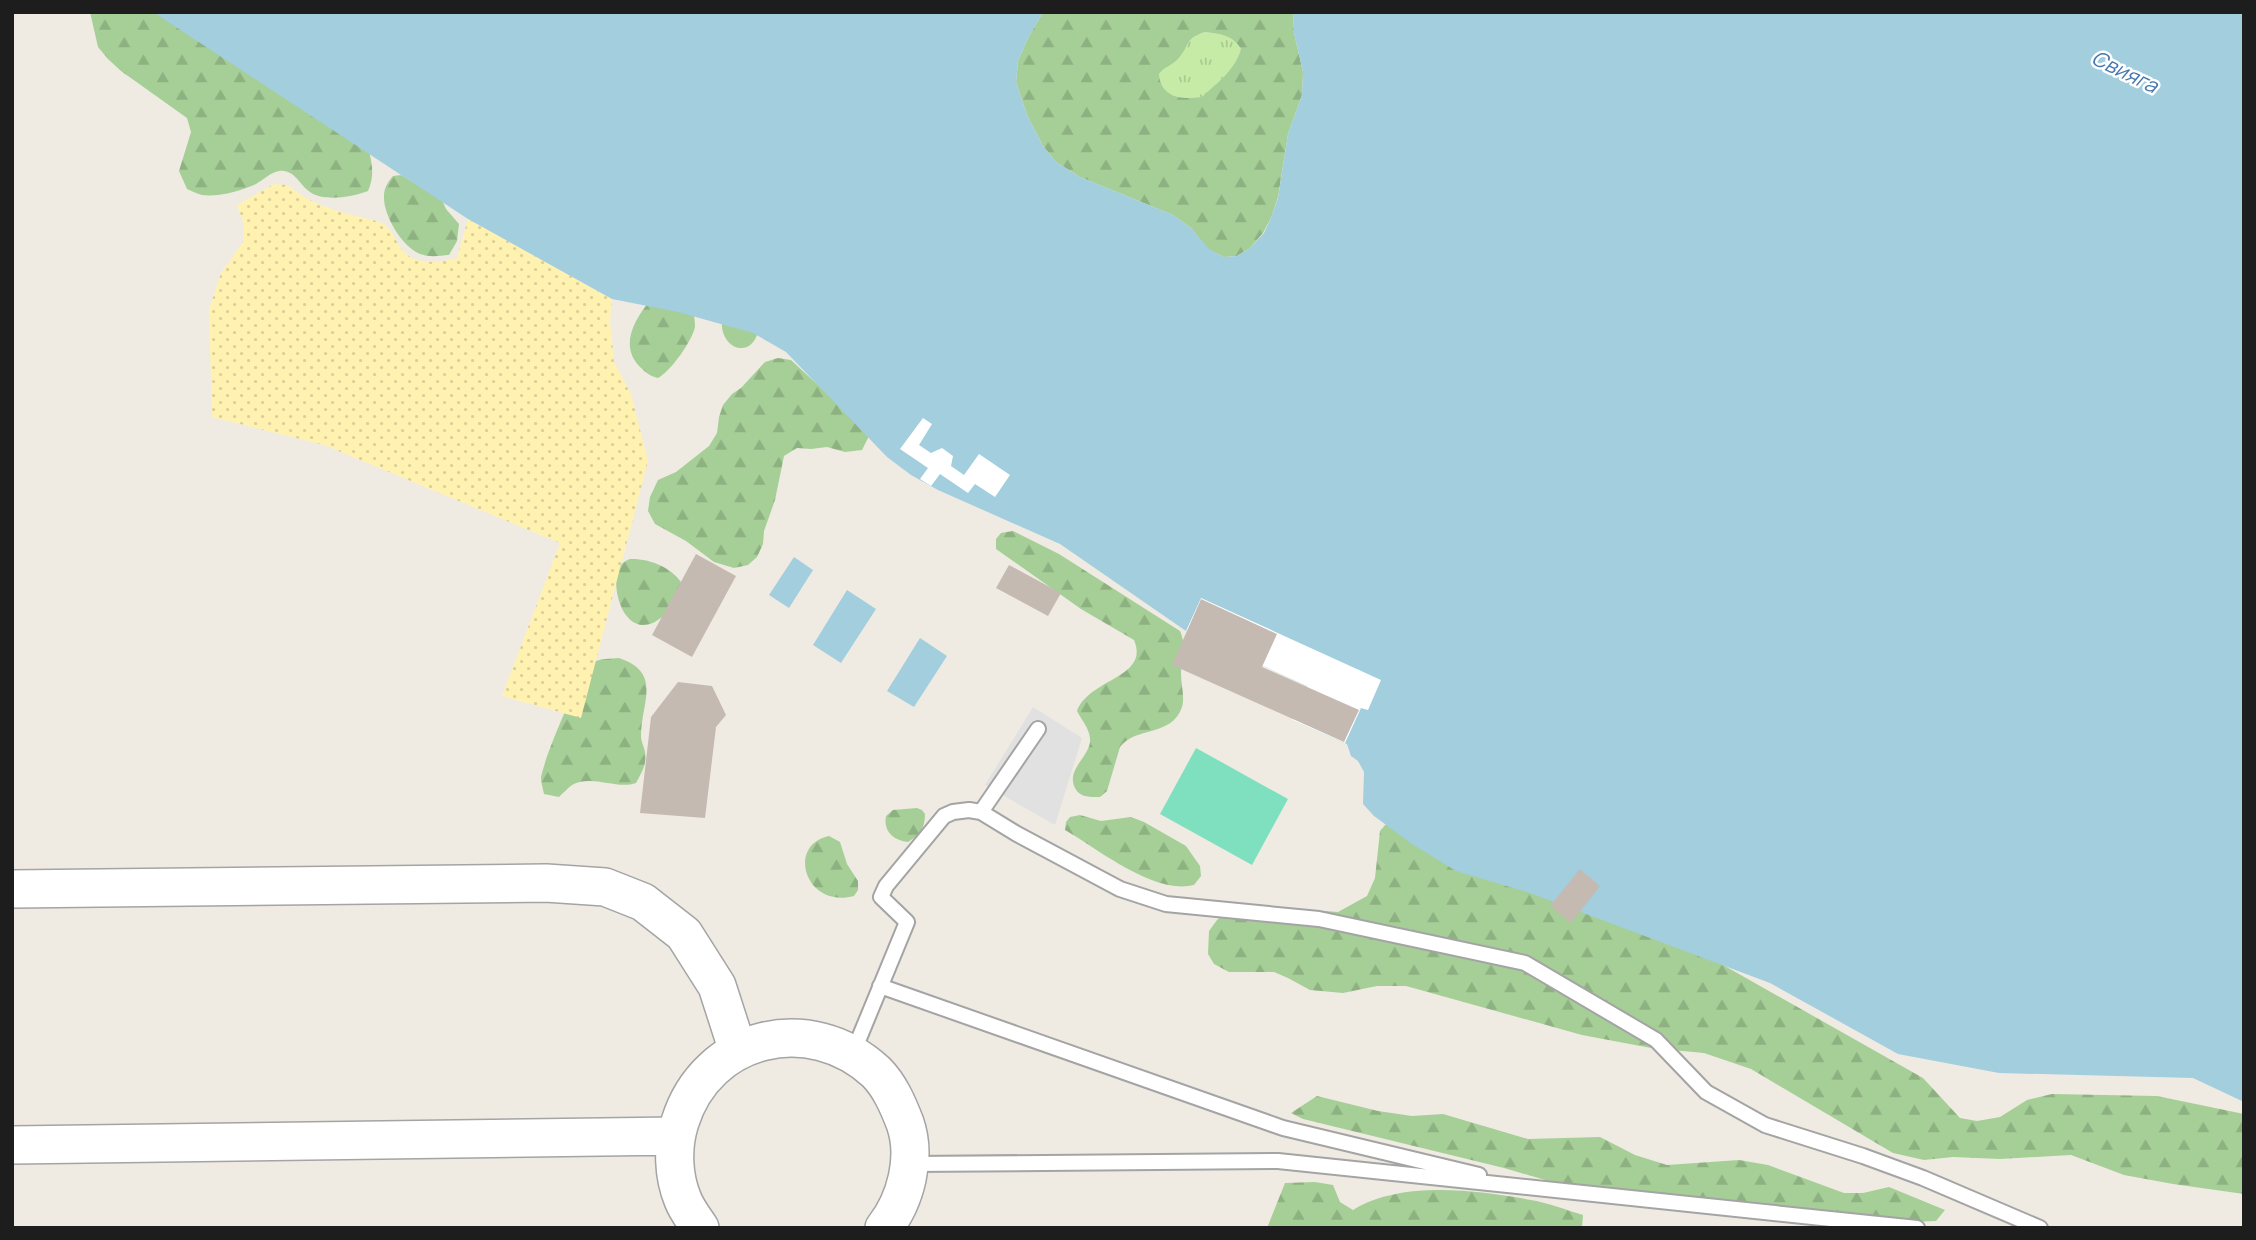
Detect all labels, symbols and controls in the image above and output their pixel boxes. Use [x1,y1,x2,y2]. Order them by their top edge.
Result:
water label: Свияга [2087,43,2164,100]

